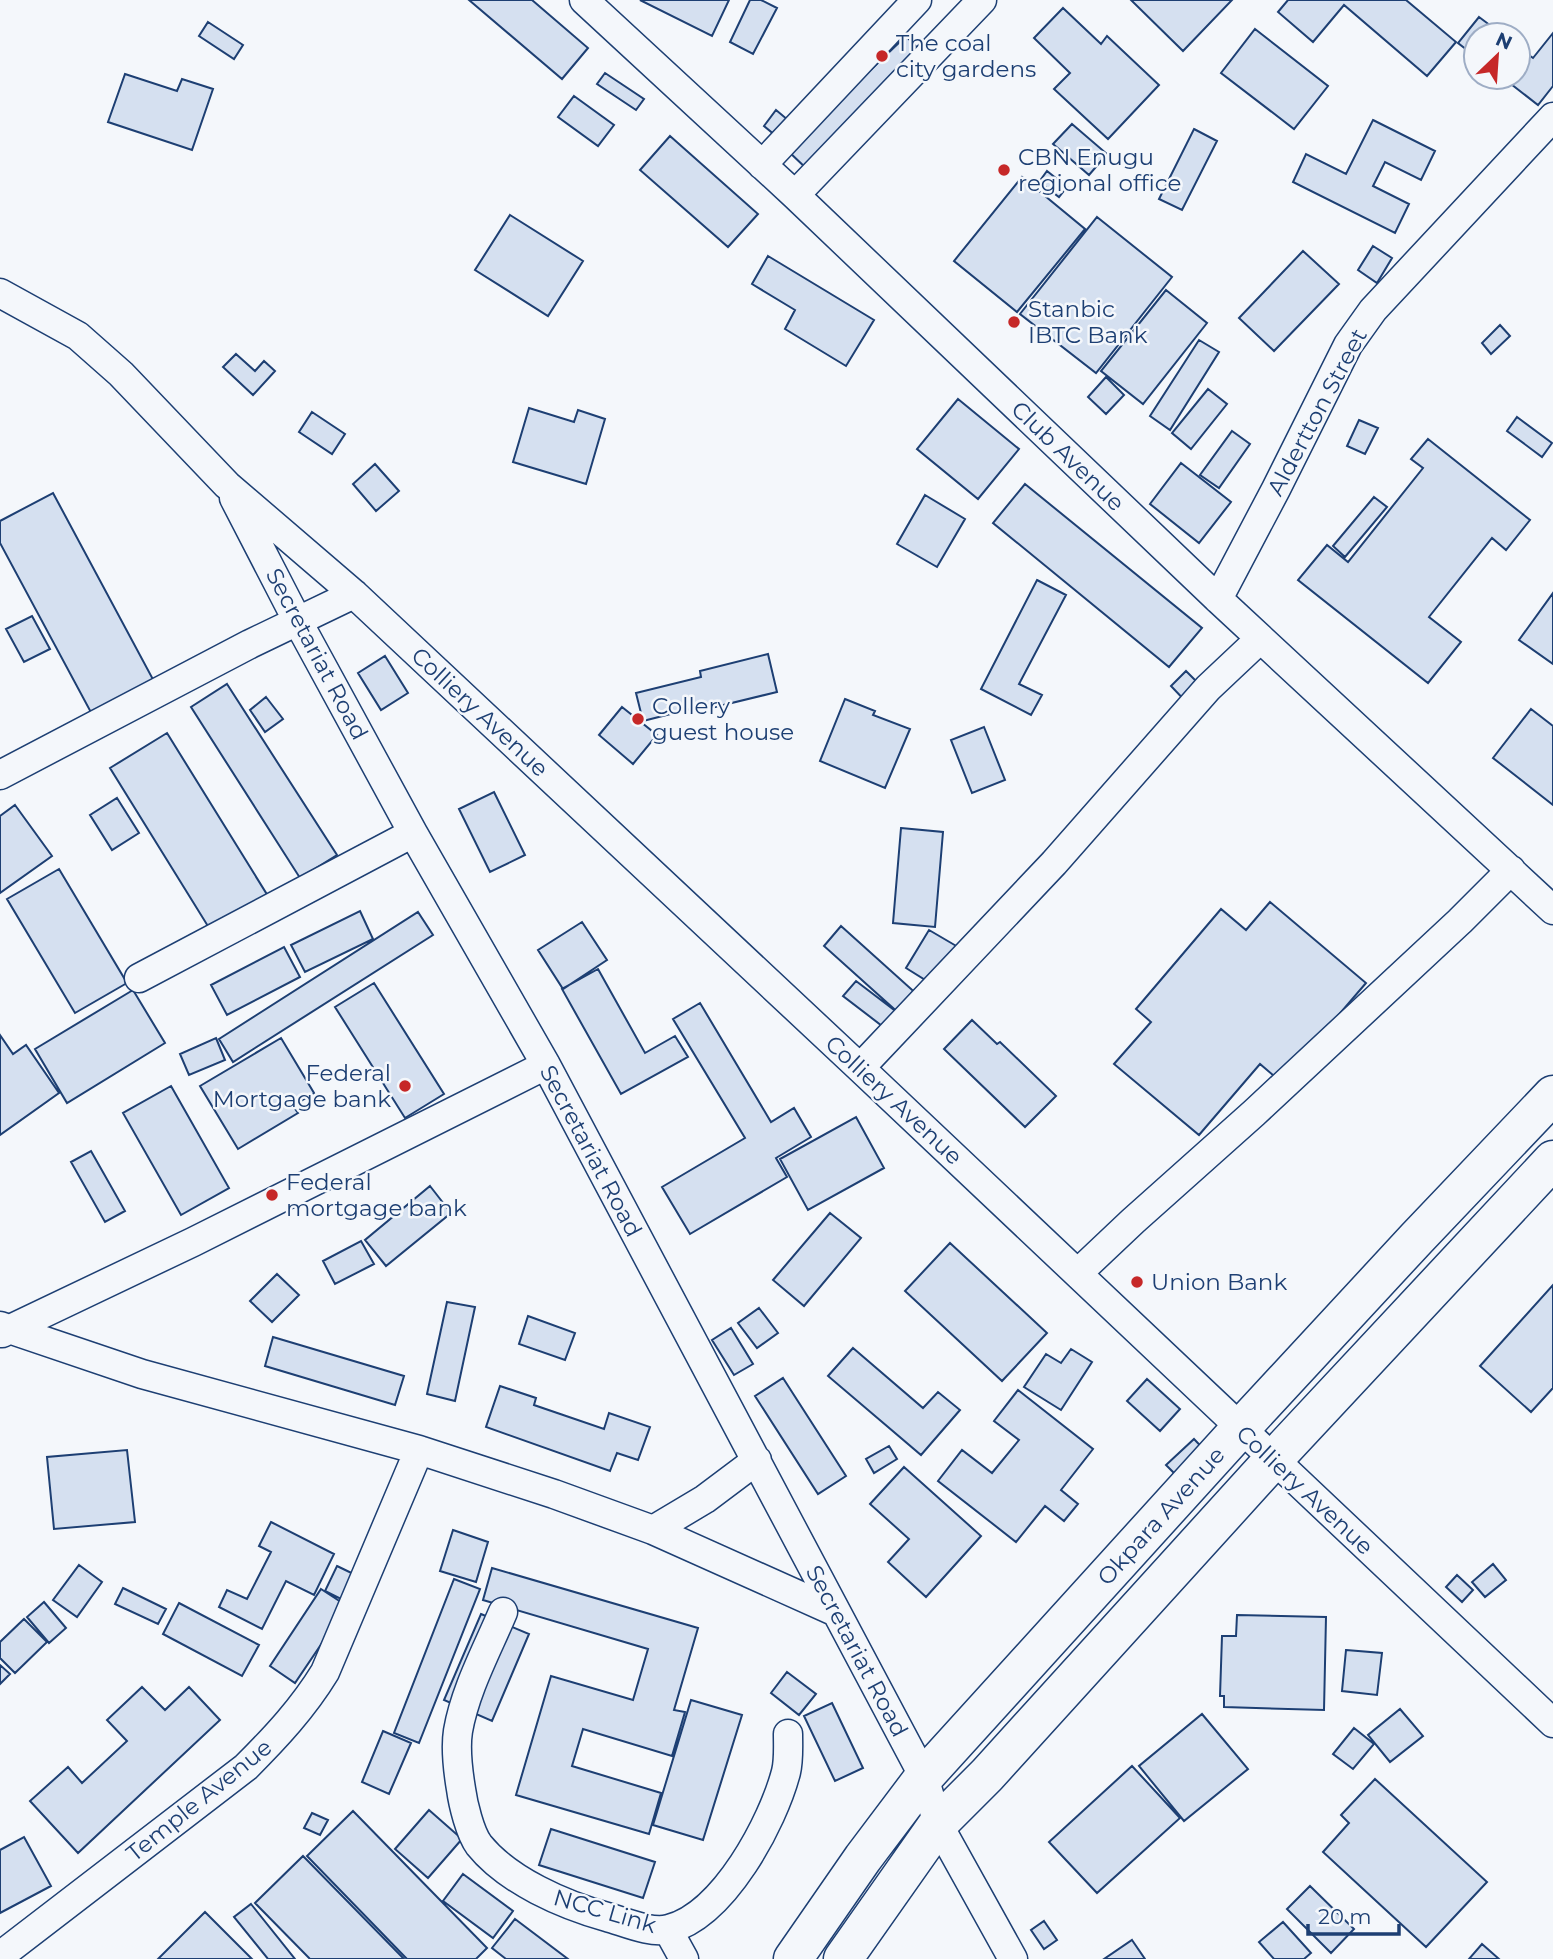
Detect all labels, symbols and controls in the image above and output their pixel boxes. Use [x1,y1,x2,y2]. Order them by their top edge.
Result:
north arrow [1462,21,1532,91]
text: N [1492,27,1516,55]
place label: The coal city gardens [896,29,1036,83]
marker: The coal city gardens [874,48,890,64]
place label: CBN Enugu regional office [1018,143,1181,197]
marker: CBN Enugu regional office [996,162,1012,178]
place label: Stanbic IBTC Bank [1028,295,1148,349]
marker: Stanbic IBTC Bank [1006,314,1022,330]
street label: Aldertton Street [1261,324,1373,500]
street label: Club Avenue [1006,395,1130,517]
street label: Secretariat Road [260,563,374,745]
street label: Colliery Avenue [406,641,554,783]
place label: Collery guest house [652,692,794,746]
marker: Collery guest house [630,711,646,727]
street label: Colliery Avenue [820,1029,968,1171]
place label: Federal Mortgage bank [213,1059,391,1113]
street label: Secretariat Road [534,1060,648,1242]
marker: Federal Mortgage bank [397,1078,413,1094]
place label: Federal mortgage bank [286,1168,467,1222]
marker: Federal mortgage bank [264,1187,280,1203]
place label: Union Bank [1151,1268,1287,1296]
marker: Union Bank [1129,1274,1145,1290]
street label: Colliery Avenue [1231,1419,1379,1561]
street label: Okpara Avenue [1091,1441,1231,1591]
street label: Secretariat Road [800,1560,914,1742]
street label: Temple Avenue [121,1733,277,1867]
street label: NCC Link [550,1883,660,1939]
scale bar [1308,1892,1399,1936]
text: 20 m [1318,1904,1372,1929]

